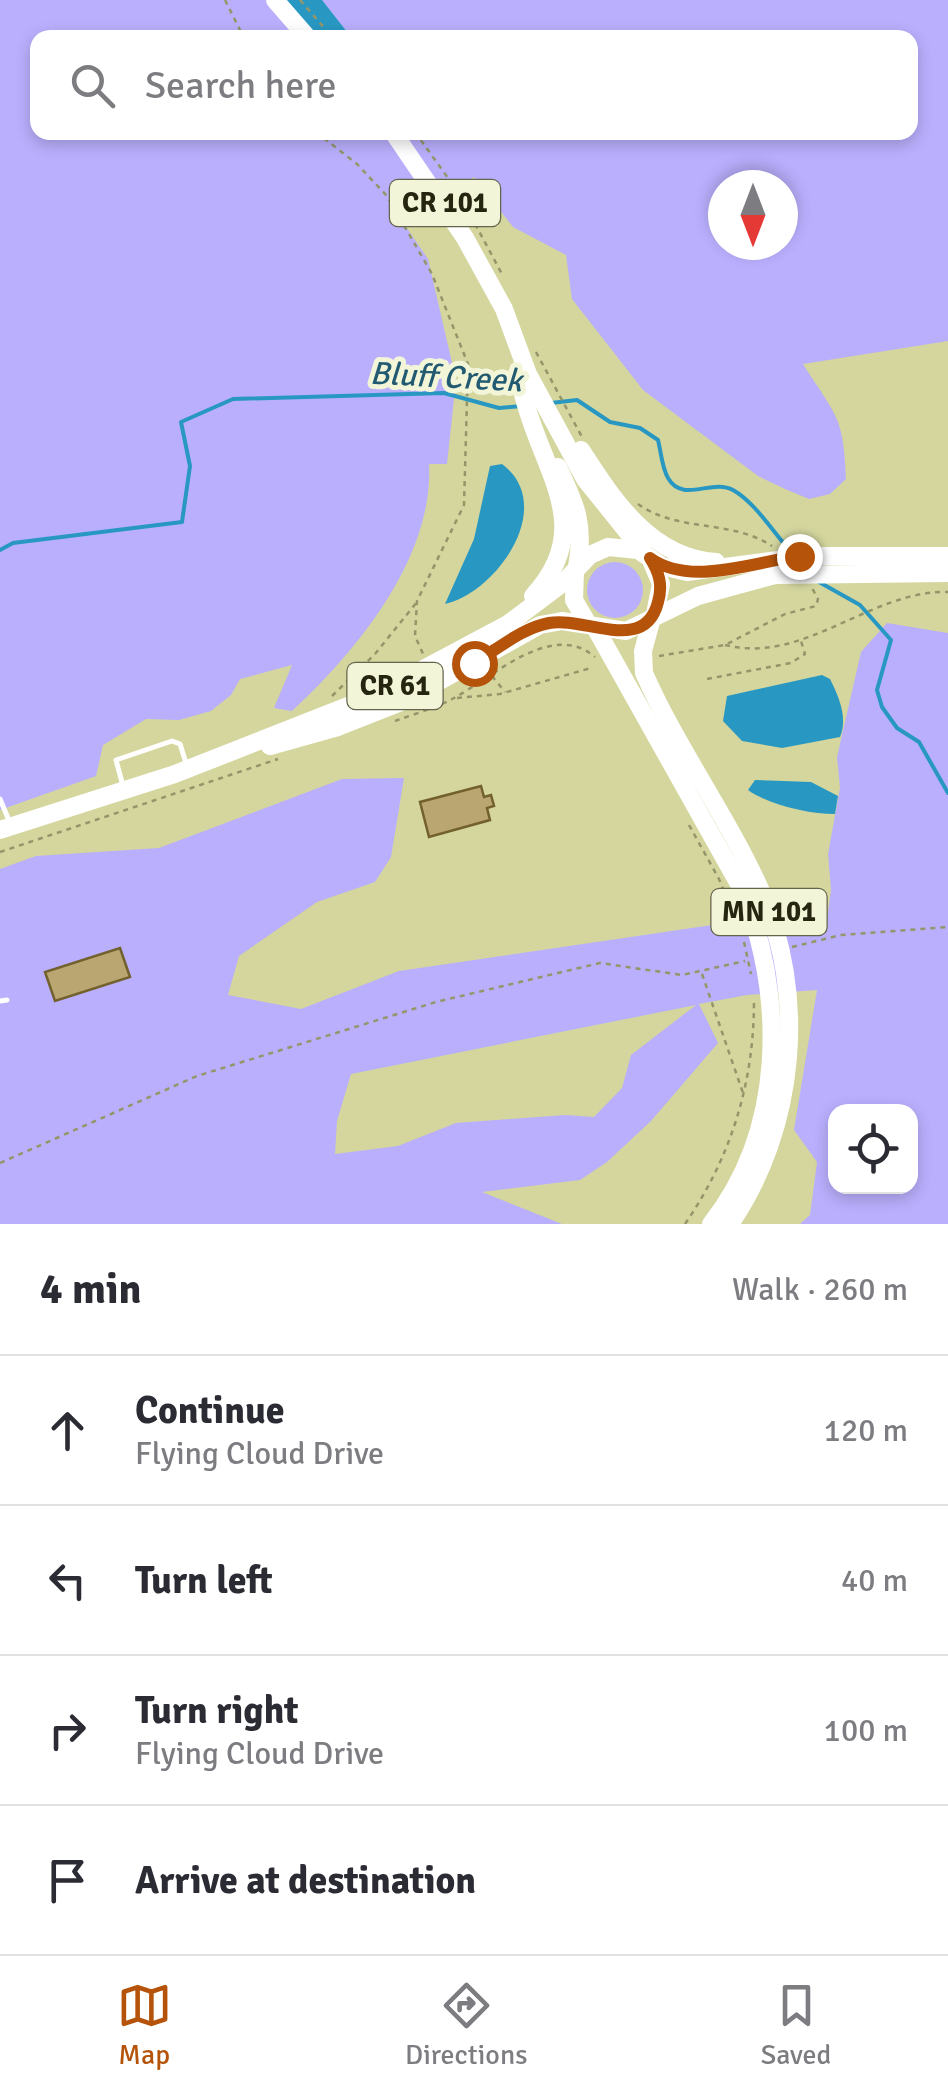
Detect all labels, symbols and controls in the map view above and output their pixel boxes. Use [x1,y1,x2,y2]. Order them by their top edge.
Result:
search box [30,30,918,140]
icon: search [65,58,120,113]
text: Search here [145,62,337,109]
north arrow [708,170,798,260]
road number: CR 101 [390,180,500,226]
water label: Bluff Creek [369,354,526,401]
route end [777,534,823,580]
route start [452,641,498,687]
road number: CR 61 [348,663,442,709]
road number: MN 101 [712,889,826,935]
map controls [828,1104,918,1194]
button: locate [828,1104,918,1194]
text: 4 min [40,1264,141,1315]
text: Walk · 260 m [732,1270,908,1309]
text: Continue [135,1387,285,1434]
icon: ahead [40,1403,95,1458]
text: 120 m [824,1411,908,1450]
text: Flying Cloud Drive [135,1434,384,1473]
icon: left [40,1553,95,1608]
text: Turn left [135,1557,273,1604]
text: 40 m [841,1561,908,1600]
text: Turn right [135,1687,299,1734]
icon: right [40,1703,95,1758]
text: 100 m [824,1711,908,1750]
text: Flying Cloud Drive [135,1734,384,1773]
icon: arrive [40,1853,95,1908]
text: Arrive at destination [135,1857,476,1904]
tab: Map [117,1978,172,2072]
tab: Directions [405,1978,527,2072]
tab: Saved [761,1978,831,2072]

